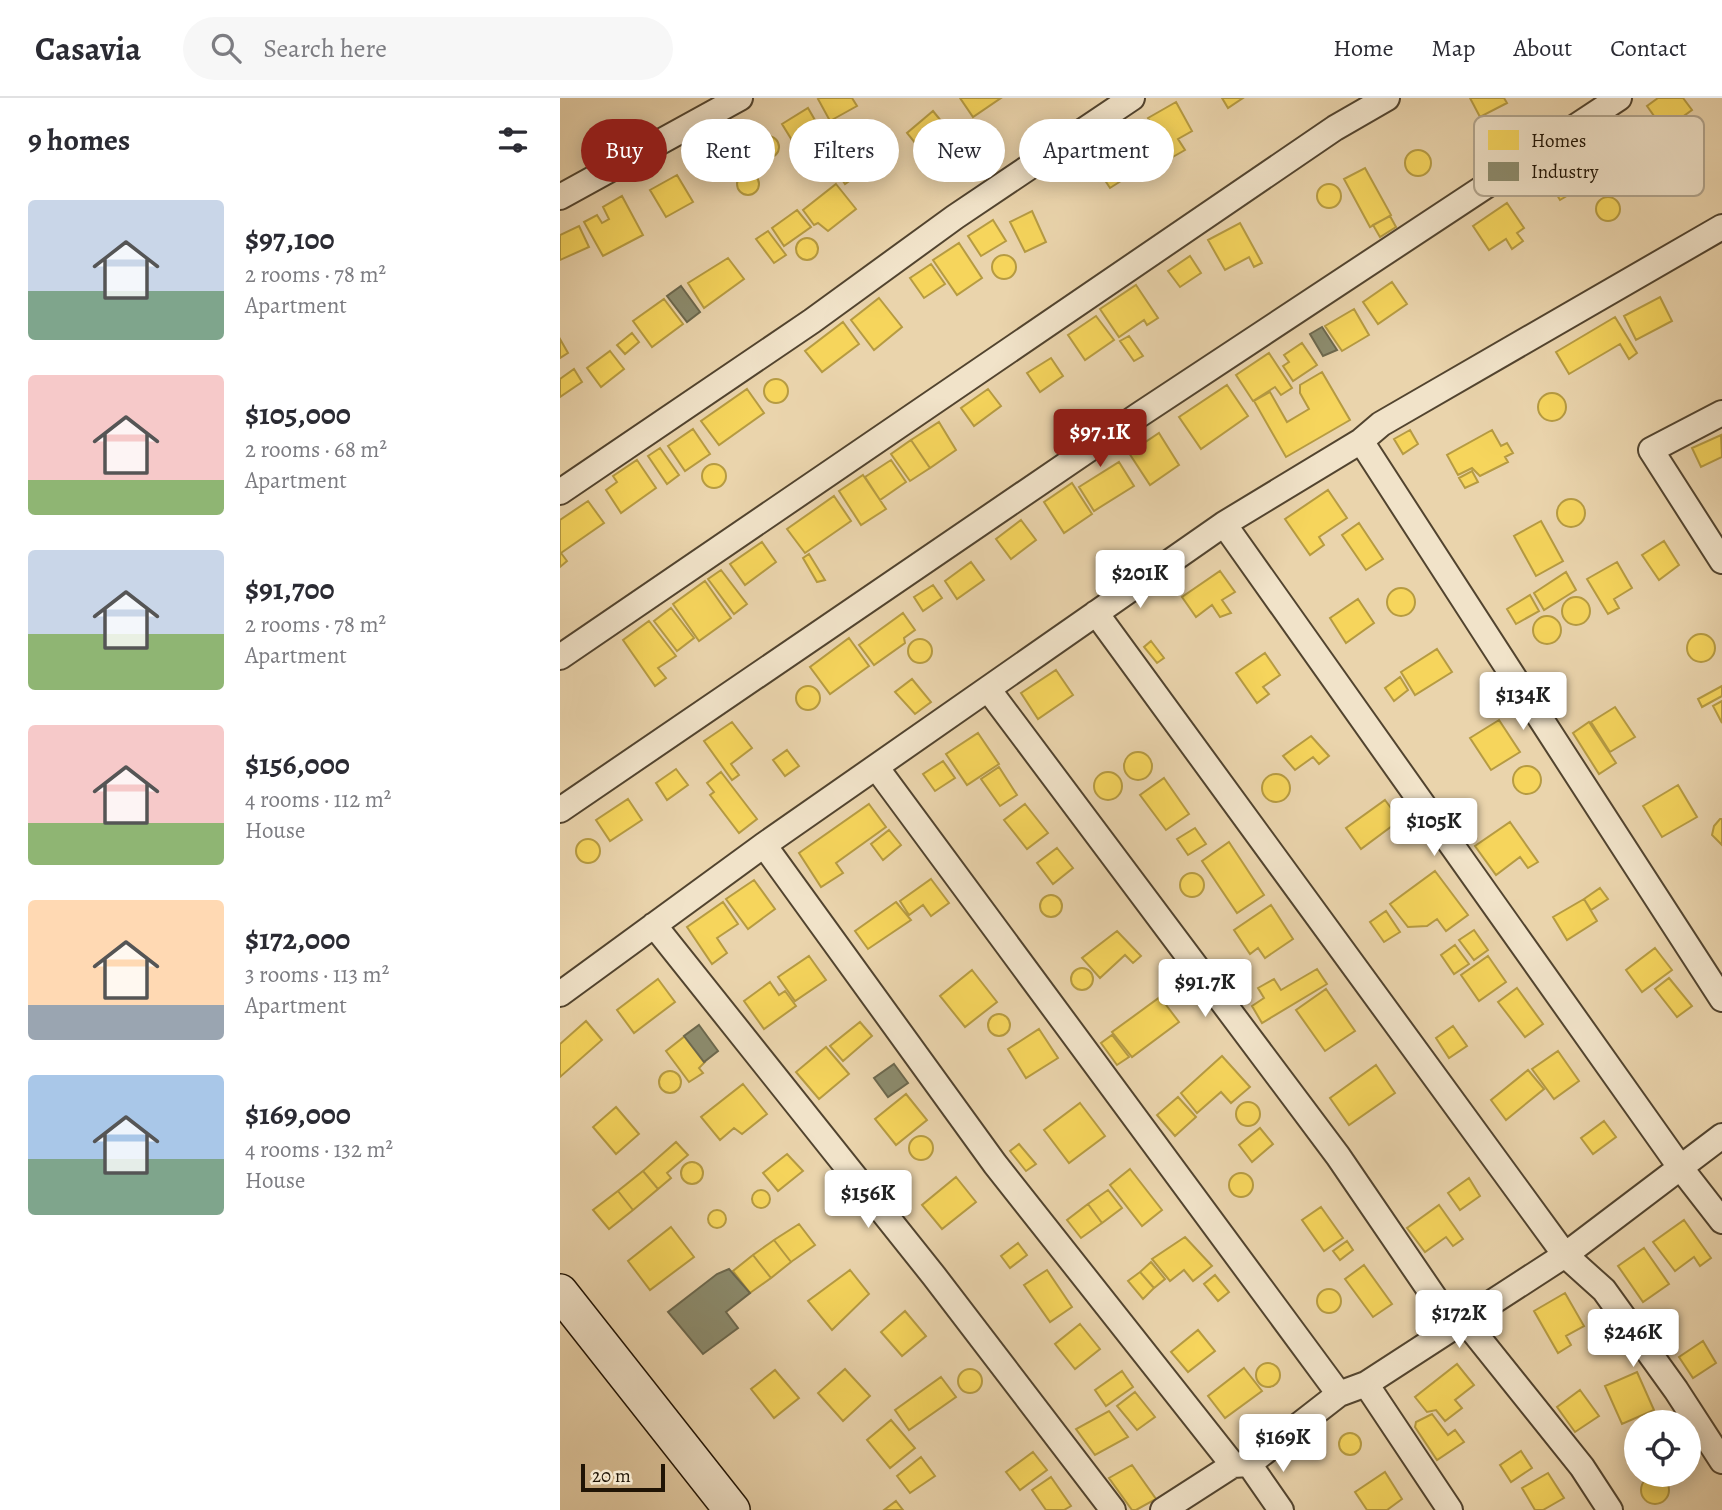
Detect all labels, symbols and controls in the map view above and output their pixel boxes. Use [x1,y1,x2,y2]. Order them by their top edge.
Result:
search box [183,17,673,80]
text: Casavia [35,26,141,71]
icon: search [207,29,245,67]
text: Search here [263,31,387,66]
text: Home [1333,32,1394,64]
text: Map [1432,32,1476,64]
text: About [1514,32,1572,64]
text: Contact [1610,32,1687,64]
legend [1474,116,1704,196]
chip: Buy [581,119,667,182]
chip: Rent [681,119,775,182]
chip: Filters [789,119,899,182]
chip: New [913,119,1005,182]
chip: Apartment [1019,119,1174,182]
text: 9 homes [28,120,130,160]
icon: filters [494,121,532,159]
text: Homes [1531,128,1586,154]
text: Industry [1531,159,1599,185]
text: $97,100 [245,219,335,259]
icon: home [84,228,168,312]
text: 2 rooms · 78 m² [245,259,386,290]
text: Apartment [245,290,347,321]
text: $105,000 [245,394,351,434]
icon: home [84,403,168,487]
pin: $97.1K [1043,410,1157,469]
text: $97.1K [1070,416,1130,447]
text: 2 rooms · 68 m² [245,434,387,465]
text: Apartment [245,465,347,496]
pin: $201K [1091,550,1189,610]
text: $201K [1112,557,1168,588]
text: $91,700 [245,569,335,609]
icon: home [84,578,168,662]
text: 2 rooms · 78 m² [245,609,386,640]
text: Apartment [245,640,347,671]
pin: $134K [1474,672,1572,732]
text: $134K [1496,679,1550,710]
text: $156,000 [245,744,350,784]
icon: home [84,753,168,837]
text: 4 rooms · 112 m² [245,784,391,815]
pin: $105K [1385,798,1483,858]
text: $105K [1406,805,1462,836]
text: House [245,815,305,846]
text: $172,000 [245,919,350,959]
icon: home [84,928,168,1012]
text: 3 rooms · 113 m² [245,959,389,990]
pin: $91.7K [1148,960,1262,1019]
text: $91.7K [1175,966,1235,997]
text: Apartment [245,990,347,1021]
text: $169,000 [245,1094,351,1134]
icon: home [84,1103,168,1187]
text: 4 rooms · 132 m² [245,1134,393,1165]
text: House [245,1165,305,1196]
pin: $156K [819,1170,917,1230]
text: $156K [841,1177,895,1208]
pin: $172K [1410,1290,1508,1350]
text: $172K [1432,1297,1487,1328]
pin: $246K [1584,1310,1682,1369]
text: $246K [1604,1316,1662,1347]
map controls [1624,1410,1701,1487]
button: locate [1624,1410,1701,1487]
pin: $169K [1234,1414,1332,1474]
text: $169K [1255,1421,1311,1452]
scale bar [581,1461,665,1493]
text: 20 m [592,1463,631,1489]

